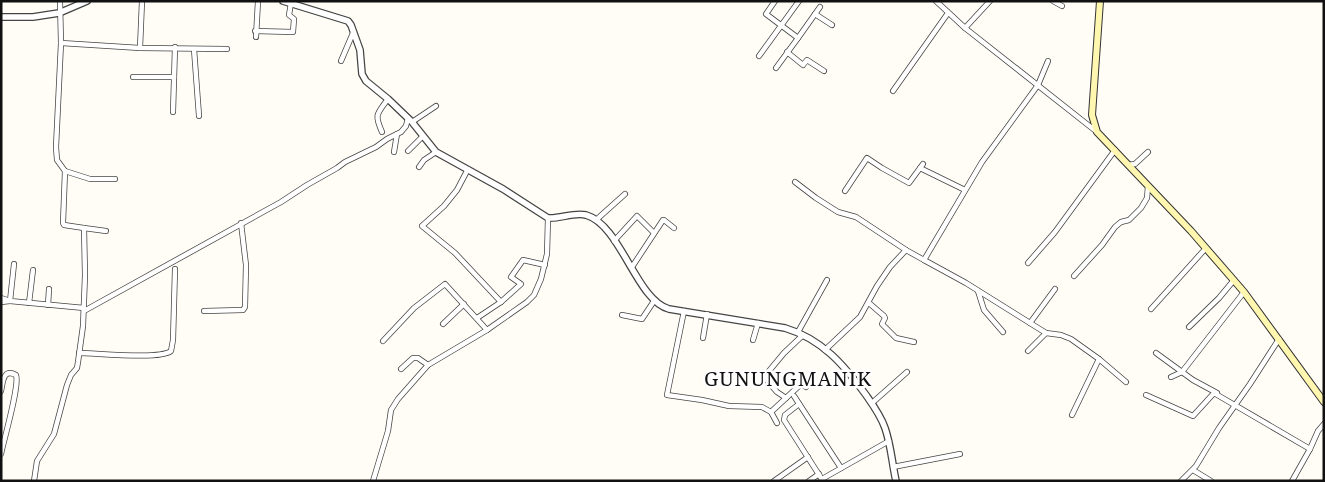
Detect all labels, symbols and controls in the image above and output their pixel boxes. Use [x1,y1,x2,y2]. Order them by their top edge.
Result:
district label: GUNUNGMANIK [704,365,872,392]

